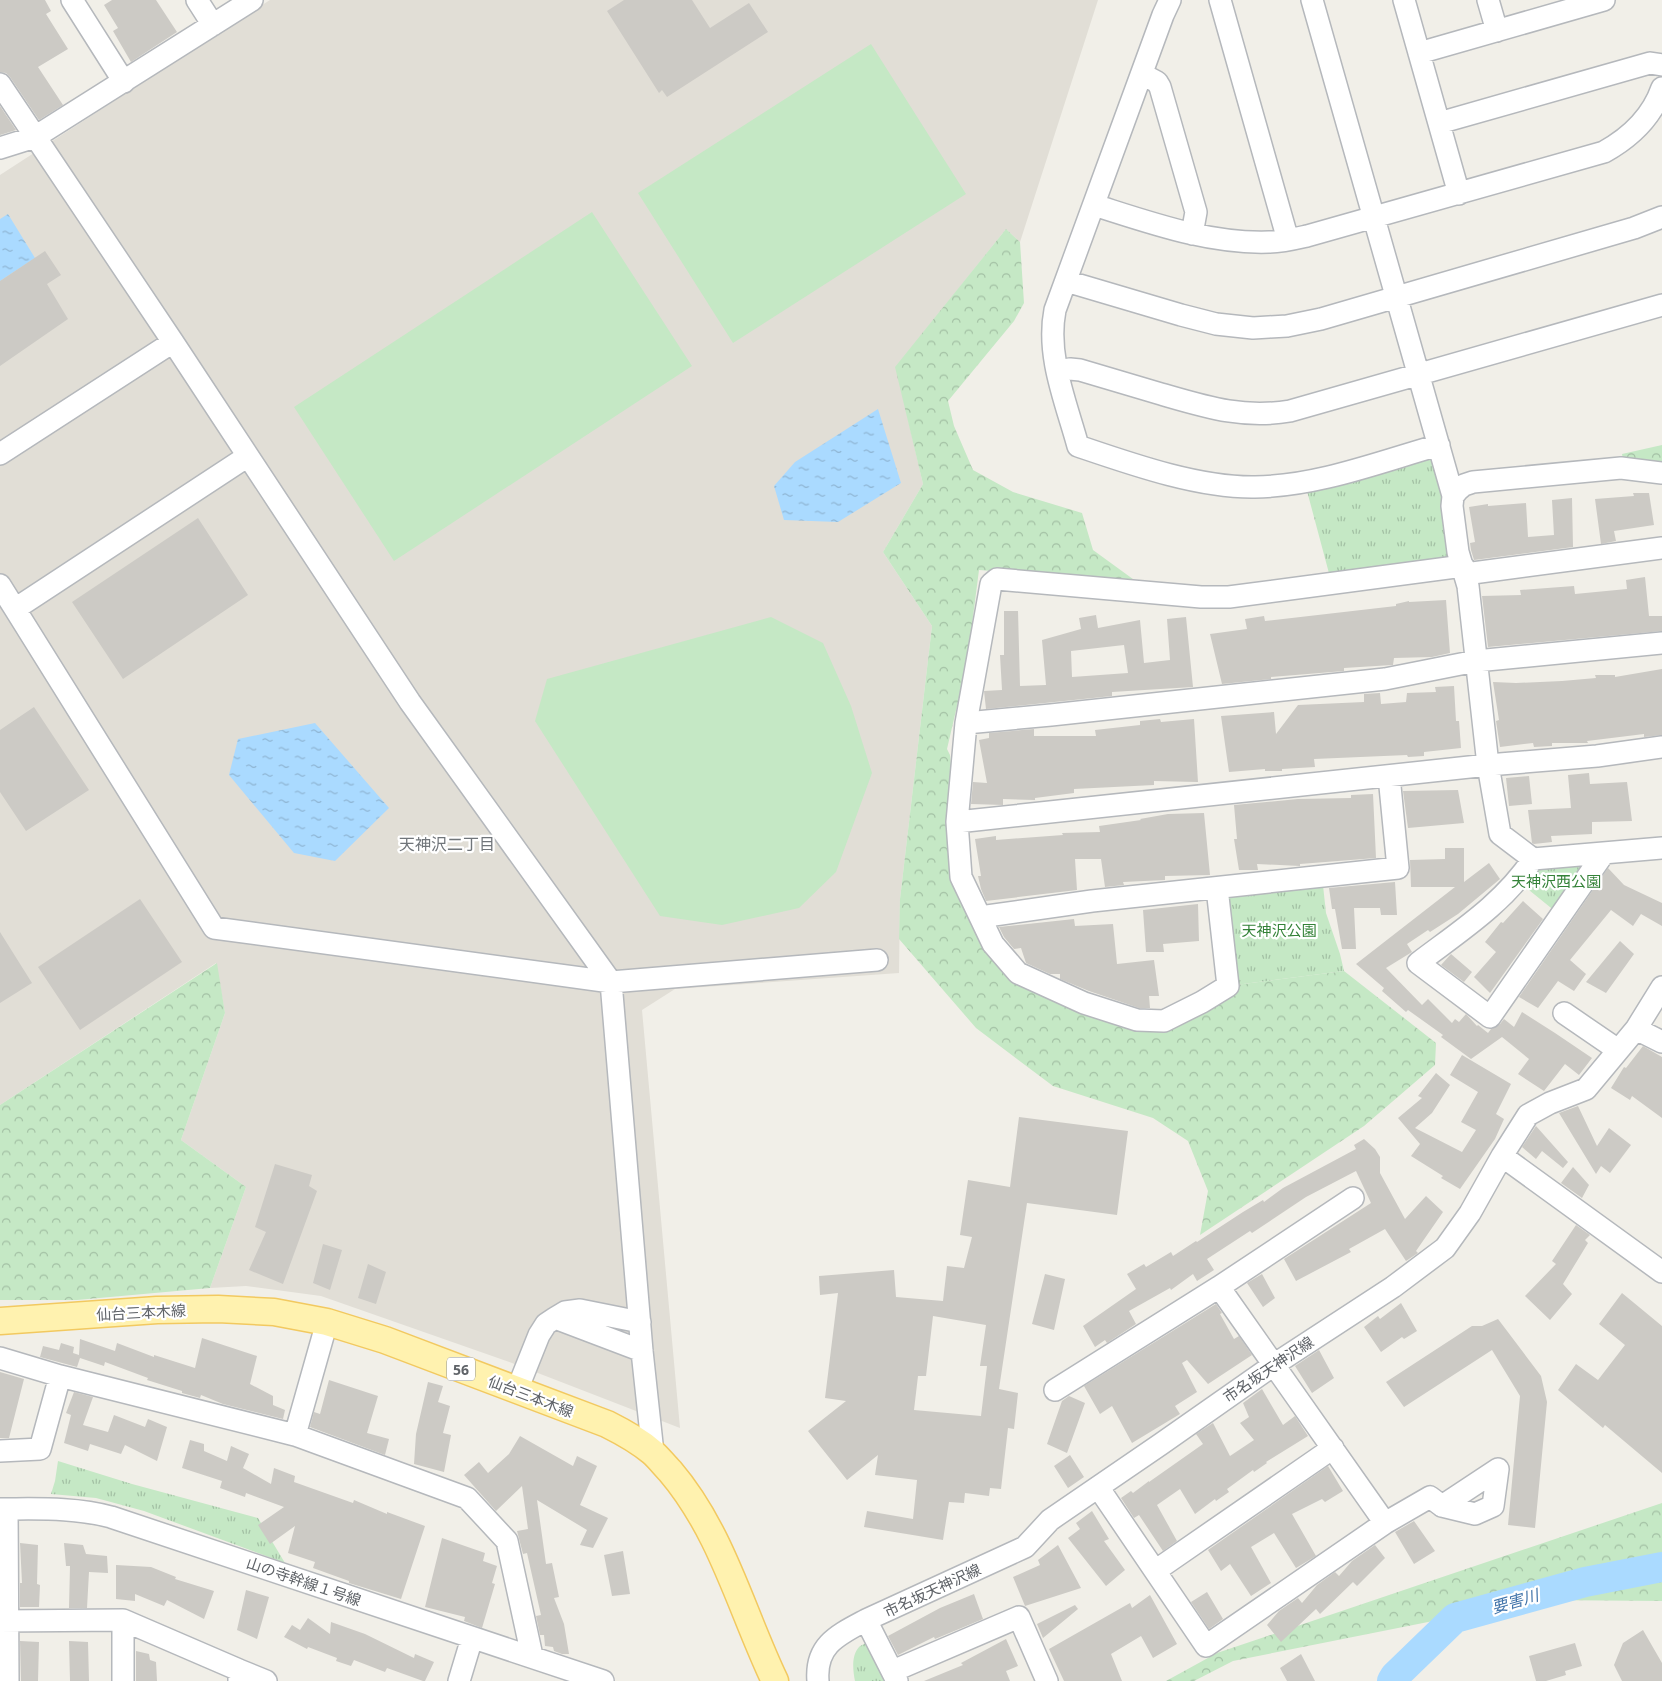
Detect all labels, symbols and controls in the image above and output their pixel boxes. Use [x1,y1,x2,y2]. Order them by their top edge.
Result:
district label: 天神沢二丁目 [399,833,495,855]
park label: 天神沢西公園 [1511,871,1601,891]
park label: 天神沢公園 [1241,920,1317,940]
street label: 仙台三本木線 [96,1300,186,1324]
street label: 市名坂天神沢線 [1219,1331,1317,1407]
road number: 56 [447,1358,475,1380]
street label: 仙台三本木線 [485,1371,577,1421]
street label: 山の寺幹線１号線 [244,1552,364,1610]
street label: 市名坂天神沢線 [880,1559,984,1621]
water label: 要害川 [1489,1583,1543,1618]

